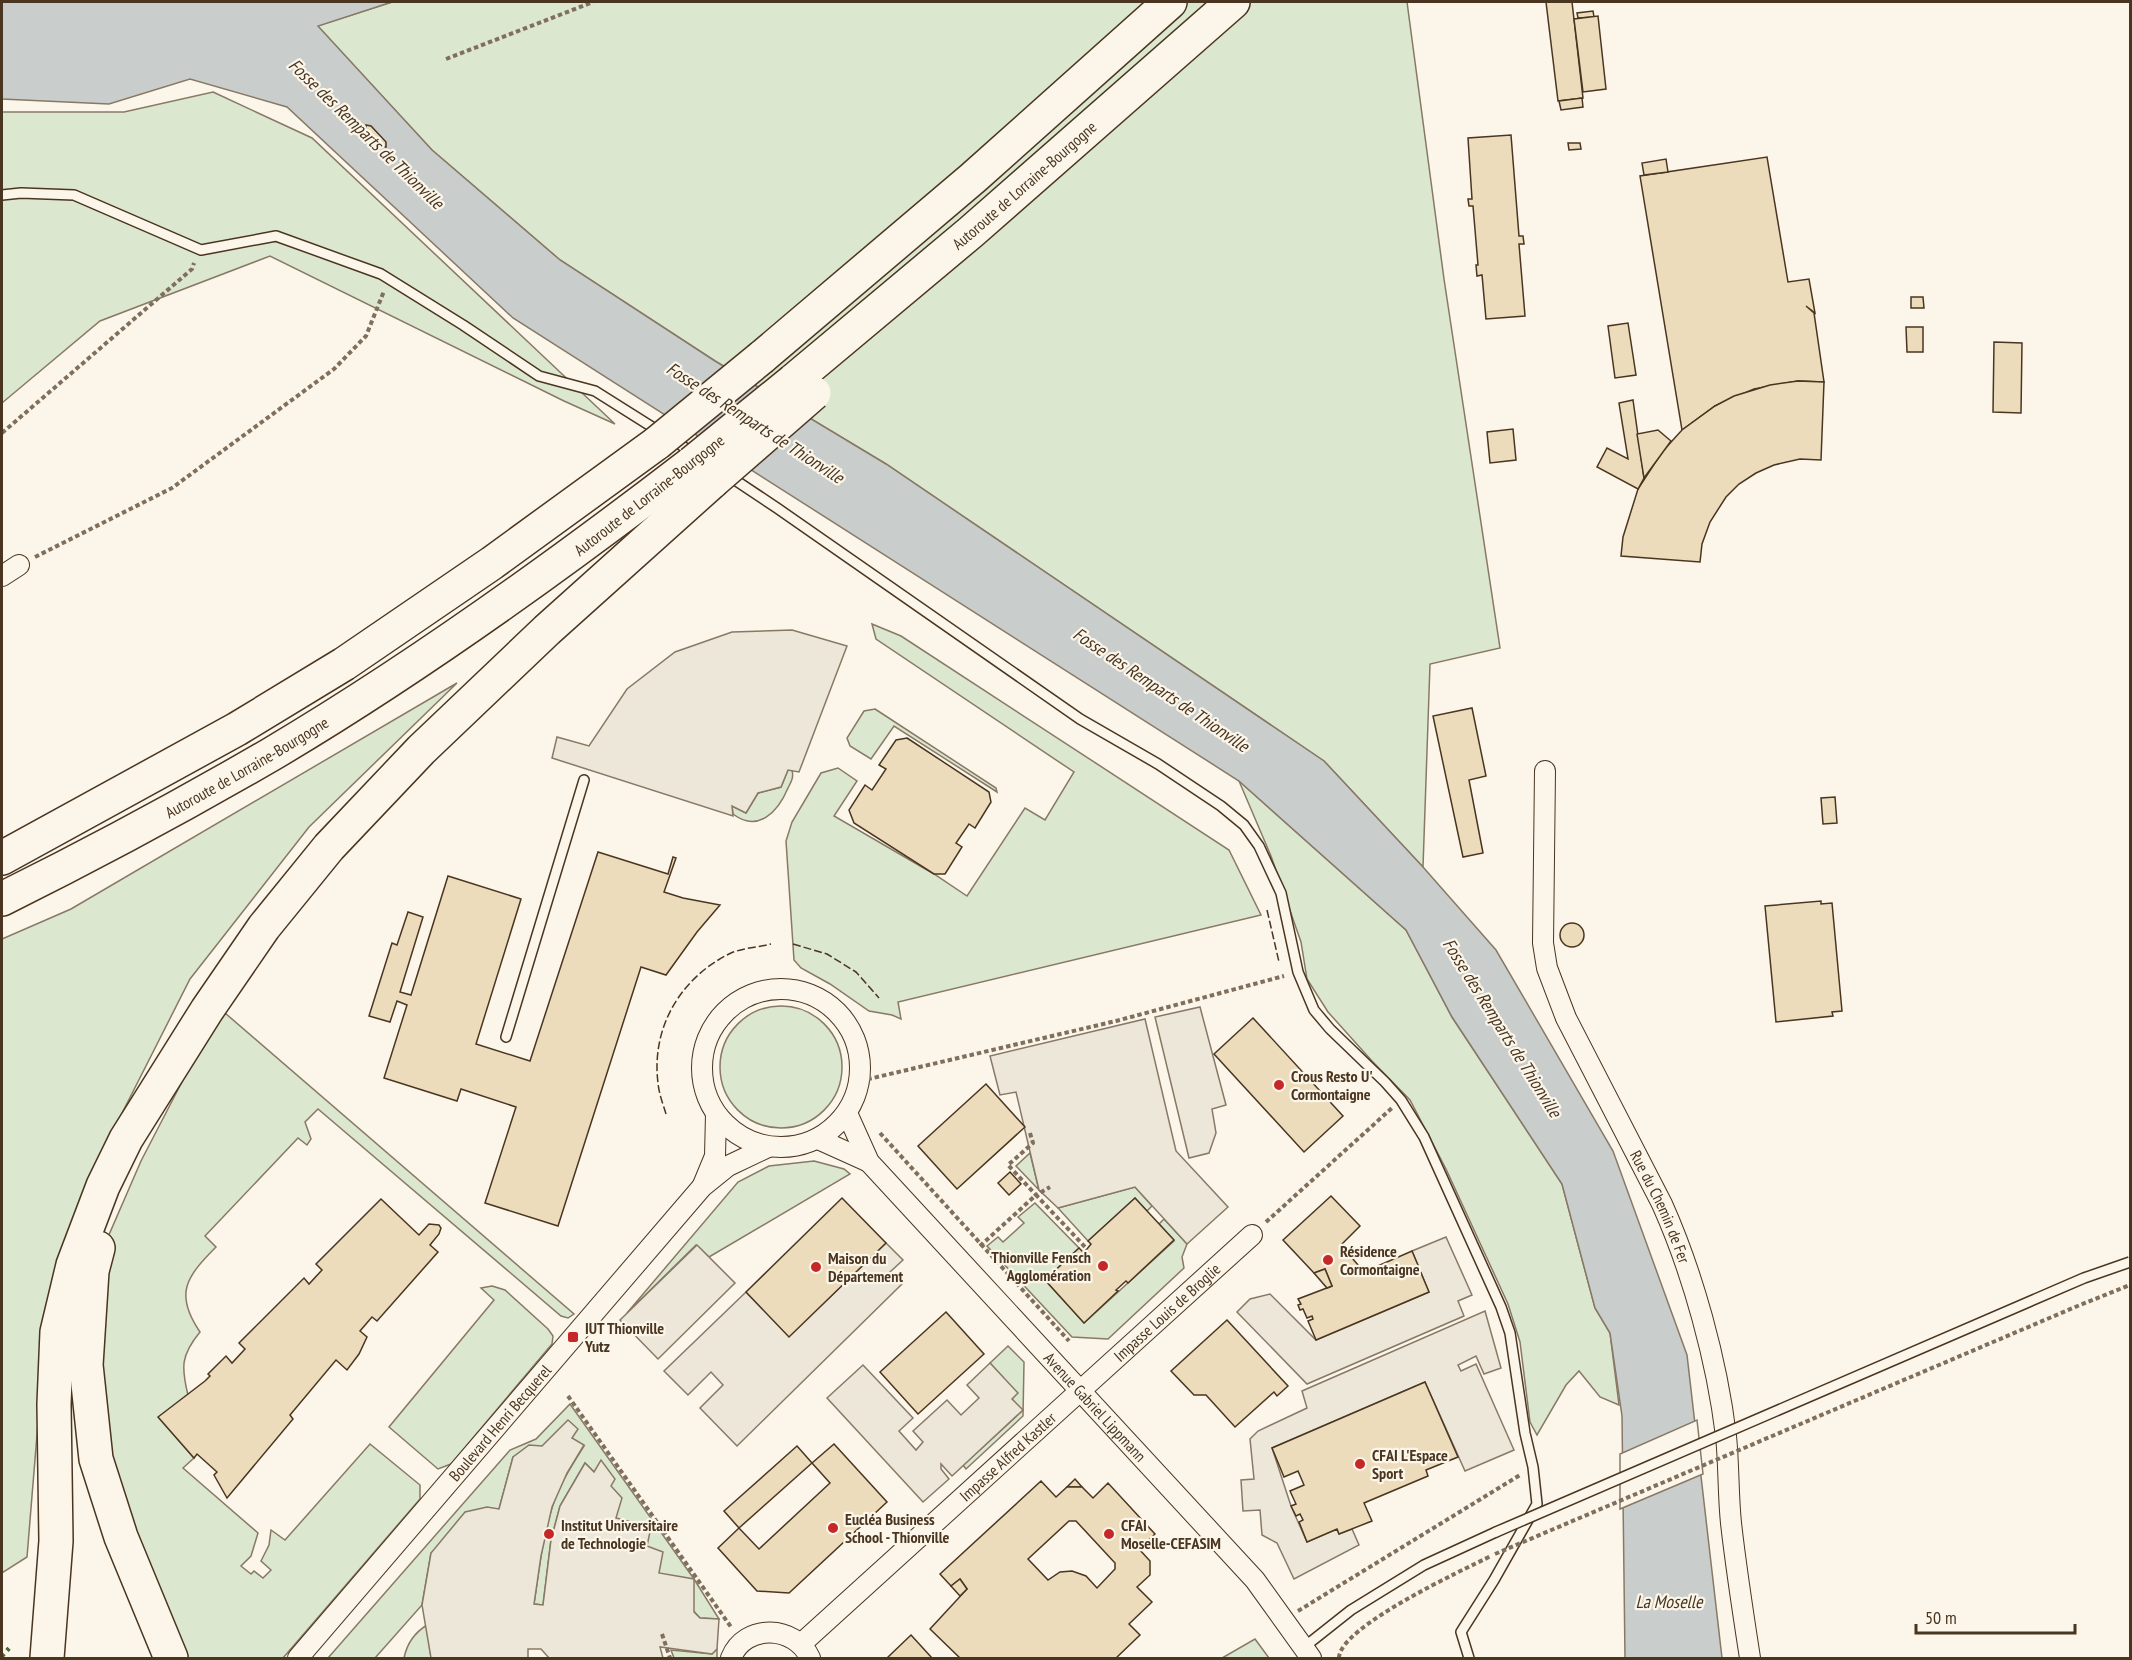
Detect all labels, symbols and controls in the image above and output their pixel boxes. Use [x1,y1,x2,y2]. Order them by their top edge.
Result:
water label: Fosse des Remparts de Thionville [284,53,450,215]
street label: Autoroute de Lorraine-Bourgogne [948,117,1100,254]
water label: Fosse des Remparts de Thionville [662,357,850,489]
street label: Autoroute de Lorraine-Bourgogne [570,430,728,560]
water label: Fosse des Remparts de Thionville [1069,622,1255,758]
street label: Autoroute de Lorraine-Bourgogne [162,712,332,822]
water label: Fosse des Remparts de Thionville [1438,934,1568,1123]
place label: Crous Resto U' Cormontaigne [1291,1066,1373,1104]
marker: Crous Resto U' Cormontaigne [1272,1078,1286,1092]
street label: Rue du Chemin de Fer [1626,1147,1695,1266]
place label: Résidence Cormontaigne [1340,1241,1420,1279]
place label: Thionville Fensch Agglomération [991,1247,1091,1285]
place label: Maison du Département [828,1248,903,1286]
marker: Résidence Cormontaigne [1321,1253,1335,1267]
marker: Thionville Fensch Agglomération [1096,1259,1110,1273]
street label: Impasse Louis de Broglie [1109,1259,1224,1366]
marker: Maison du Département [809,1260,823,1274]
place label: IUT Thionville Yutz [584,1318,664,1356]
marker: IUT Thionville Yutz [566,1330,580,1344]
street label: Avenue Gabriel Lippmann [1040,1348,1151,1466]
street label: Boulevard Henri Becquerel [444,1360,555,1485]
street label: Impasse Alfred Kastler [955,1407,1060,1505]
place label: CFAI L'Espace Sport [1372,1445,1448,1483]
marker: CFAI L'Espace Sport [1353,1457,1367,1471]
place label: Eucléa Business School - Thionville [845,1509,950,1547]
place label: Institut Universitaire de Technologie [561,1515,678,1553]
place label: CFAI Moselle-CEFASIM [1121,1515,1221,1553]
marker: Eucléa Business School - Thionville [826,1521,840,1535]
marker: Institut Universitaire de Technologie [542,1527,556,1541]
marker: CFAI Moselle-CEFASIM [1102,1527,1116,1541]
water label: La Moselle [1636,1590,1704,1613]
scale bar [1916,1597,2075,1635]
text: 50 m [1925,1606,1957,1629]

